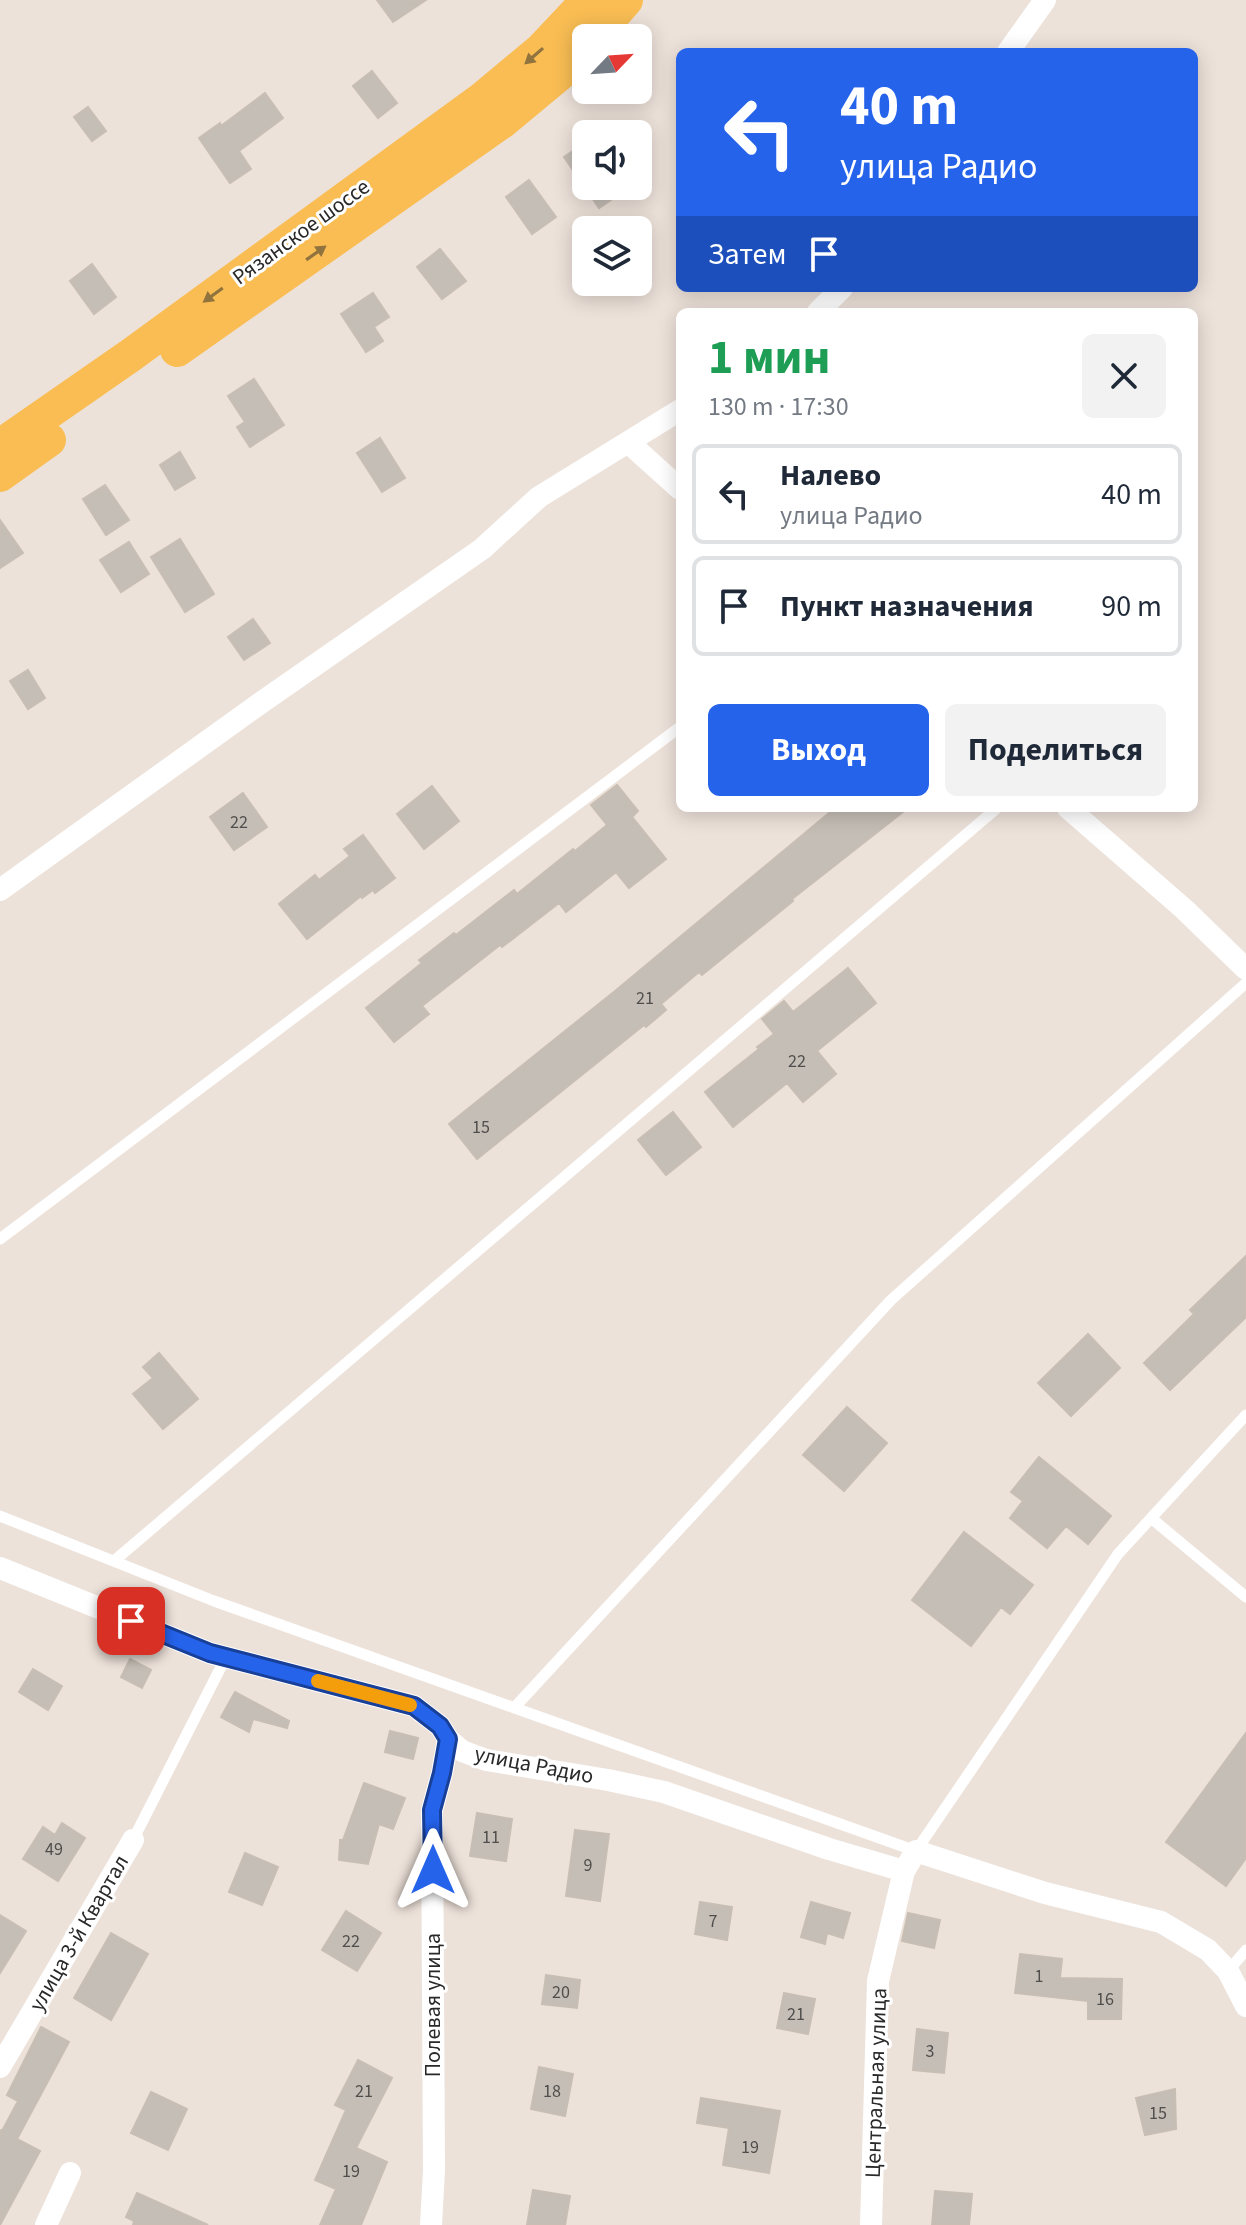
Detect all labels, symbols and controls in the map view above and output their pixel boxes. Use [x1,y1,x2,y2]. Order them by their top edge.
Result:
north arrow [572,24,652,104]
map controls [572,24,652,296]
one-way arrow [524,47,544,64]
text: 40 m [840,67,958,146]
icon: left [708,80,812,184]
button: sound [572,120,652,200]
text: улица Радио [840,141,1038,192]
street label: Рязанское шоссе [226,171,376,293]
button: layers [572,216,652,296]
icon: arrive [802,232,846,276]
text: Затем [708,233,786,276]
one-way arrow [306,246,327,261]
one-way arrow [203,287,224,302]
text: 1 мин [708,324,831,392]
button: close [1082,334,1166,418]
text: 130 m · 17:30 [708,388,849,425]
text: Налево [780,454,881,497]
icon: left [712,472,756,516]
text: 40 m [1101,473,1162,516]
text: улица Радио [780,497,923,534]
icon: arrive [712,584,756,628]
text: Пункт назначения [780,585,1034,628]
text: 90 m [1101,585,1162,628]
button: Выход [708,704,929,796]
button: Поделиться [945,704,1166,796]
house number: 22 [230,810,248,835]
house number: 21 [636,986,654,1011]
house number: 22 [788,1049,806,1074]
house number: 15 [472,1115,490,1140]
pin [97,1587,165,1655]
icon: arrive [109,1599,153,1643]
street label: улица Радио [472,1738,596,1792]
house number: 11 [482,1825,500,1850]
position arrow [391,1828,475,1912]
house number: 49 [45,1837,63,1862]
street label: улица 3-й Квартал [21,1849,137,2017]
house number: 9 [584,1853,593,1878]
house number: 7 [709,1909,718,1934]
house number: 22 [342,1929,360,1954]
street label: Полевая улица [417,1933,449,2077]
house number: 1 [1035,1964,1043,1989]
house number: 20 [552,1980,570,2005]
street label: Центральная улица [857,1987,895,2179]
house number: 16 [1096,1987,1114,2012]
house number: 21 [787,2002,805,2027]
house number: 3 [926,2039,935,2064]
house number: 21 [355,2079,373,2104]
house number: 18 [543,2079,561,2104]
house number: 15 [1149,2101,1167,2126]
house number: 19 [741,2135,759,2160]
house number: 19 [342,2159,360,2184]

